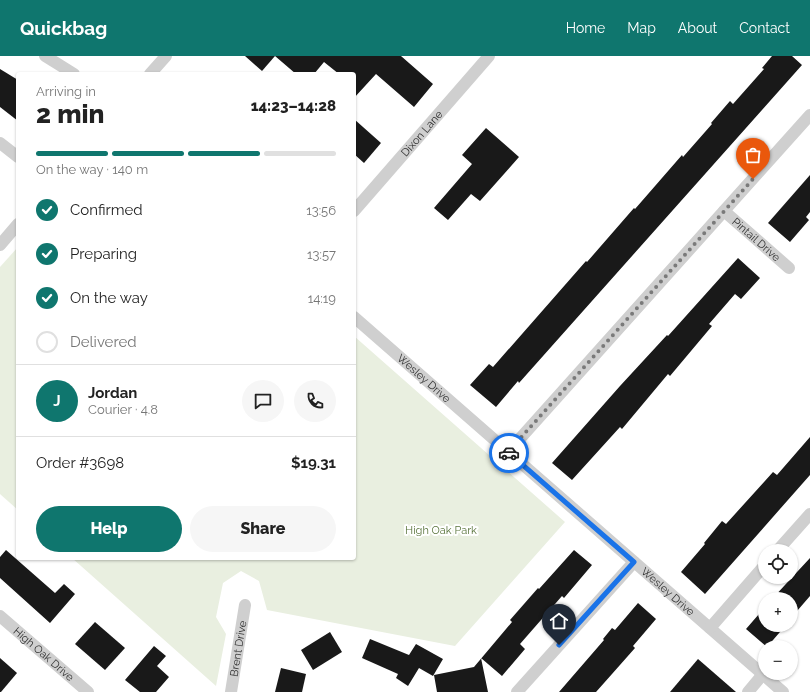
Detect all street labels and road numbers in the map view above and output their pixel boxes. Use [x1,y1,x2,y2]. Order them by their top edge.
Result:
street label: Dixon Lane [399,108,446,159]
street label: Pintail Drive [729,215,783,265]
street label: Wesley Drive [394,352,453,406]
street label: Wesley Drive [638,565,697,619]
street label: Brent Drive [228,619,249,678]
street label: High Oak Drive [11,625,77,684]

